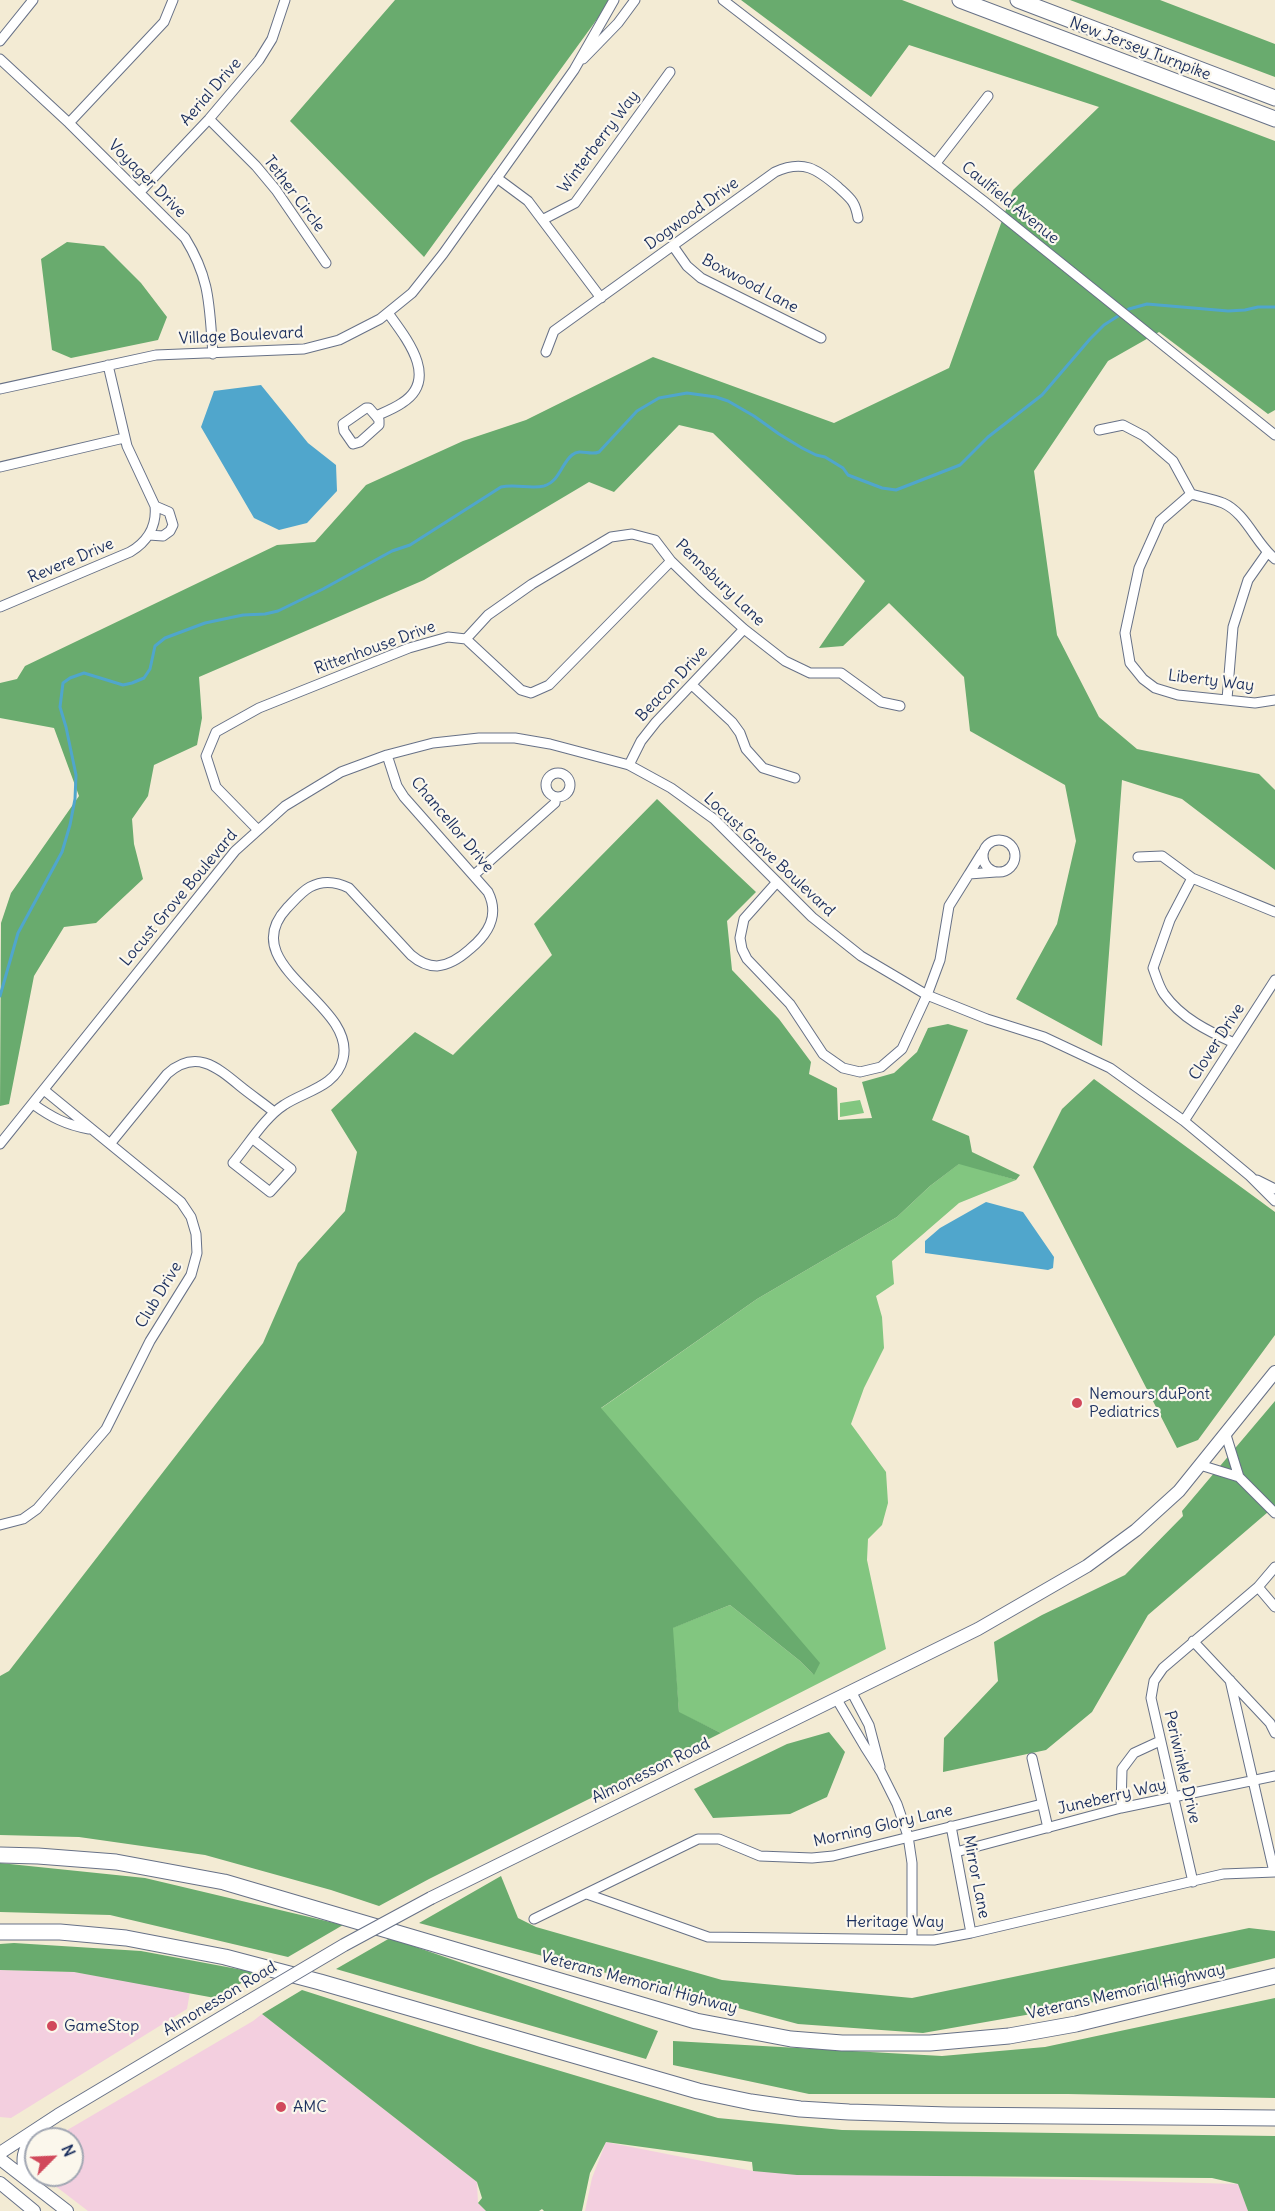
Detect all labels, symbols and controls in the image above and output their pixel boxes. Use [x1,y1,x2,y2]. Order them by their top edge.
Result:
street label: New Jersey Turnpike [1067,13,1213,85]
street label: Aerial Drive [176,54,246,130]
street label: Winterberry Way [554,87,644,197]
street label: Voyager Drive [104,136,190,222]
street label: Tether Circle [259,152,329,236]
street label: Caulfield Avenue [957,158,1063,248]
street label: Dogwood Drive [642,174,742,254]
street label: Boxwood Lane [698,251,802,317]
street label: Village Boulevard [178,323,304,349]
street label: Revere Drive [25,534,117,588]
street label: Pennsbury Lane [671,536,769,630]
street label: Rittenhouse Drive [312,617,438,679]
street label: Beacon Drive [632,642,712,726]
street label: Liberty Way [1167,666,1255,696]
street label: Chancellor Drive [406,773,498,877]
street label: Locust Grove Boulevard [699,789,839,921]
street label: Locust Grove Boulevard [116,826,242,970]
street label: Clover Drive [1185,1000,1249,1084]
street label: Club Drive [132,1258,186,1332]
place label: Nemours duPont Pediatrics [1089,1384,1210,1422]
marker: Nemours duPont Pediatrics [1070,1396,1084,1410]
street label: Periwinkle Drive [1160,1709,1204,1825]
street label: Almonesson Road [589,1734,713,1808]
street label: Juneberry Way [1056,1775,1168,1819]
street label: Morning Glory Lane [811,1801,955,1851]
street label: Mirror Lane [959,1834,993,1920]
street label: Heritage Way [846,1912,944,1932]
street label: Veterans Memorial Highway [539,1947,739,2019]
street label: Almonesson Road [160,1958,280,2040]
street label: Veterans Memorial Highway [1025,1960,1227,2024]
place label: GameStop [64,2016,139,2036]
marker: GameStop [45,2019,59,2033]
place label: AMC [293,2097,327,2117]
marker: AMC [274,2100,288,2114]
north arrow [24,2127,84,2187]
text: N [57,2141,80,2160]

